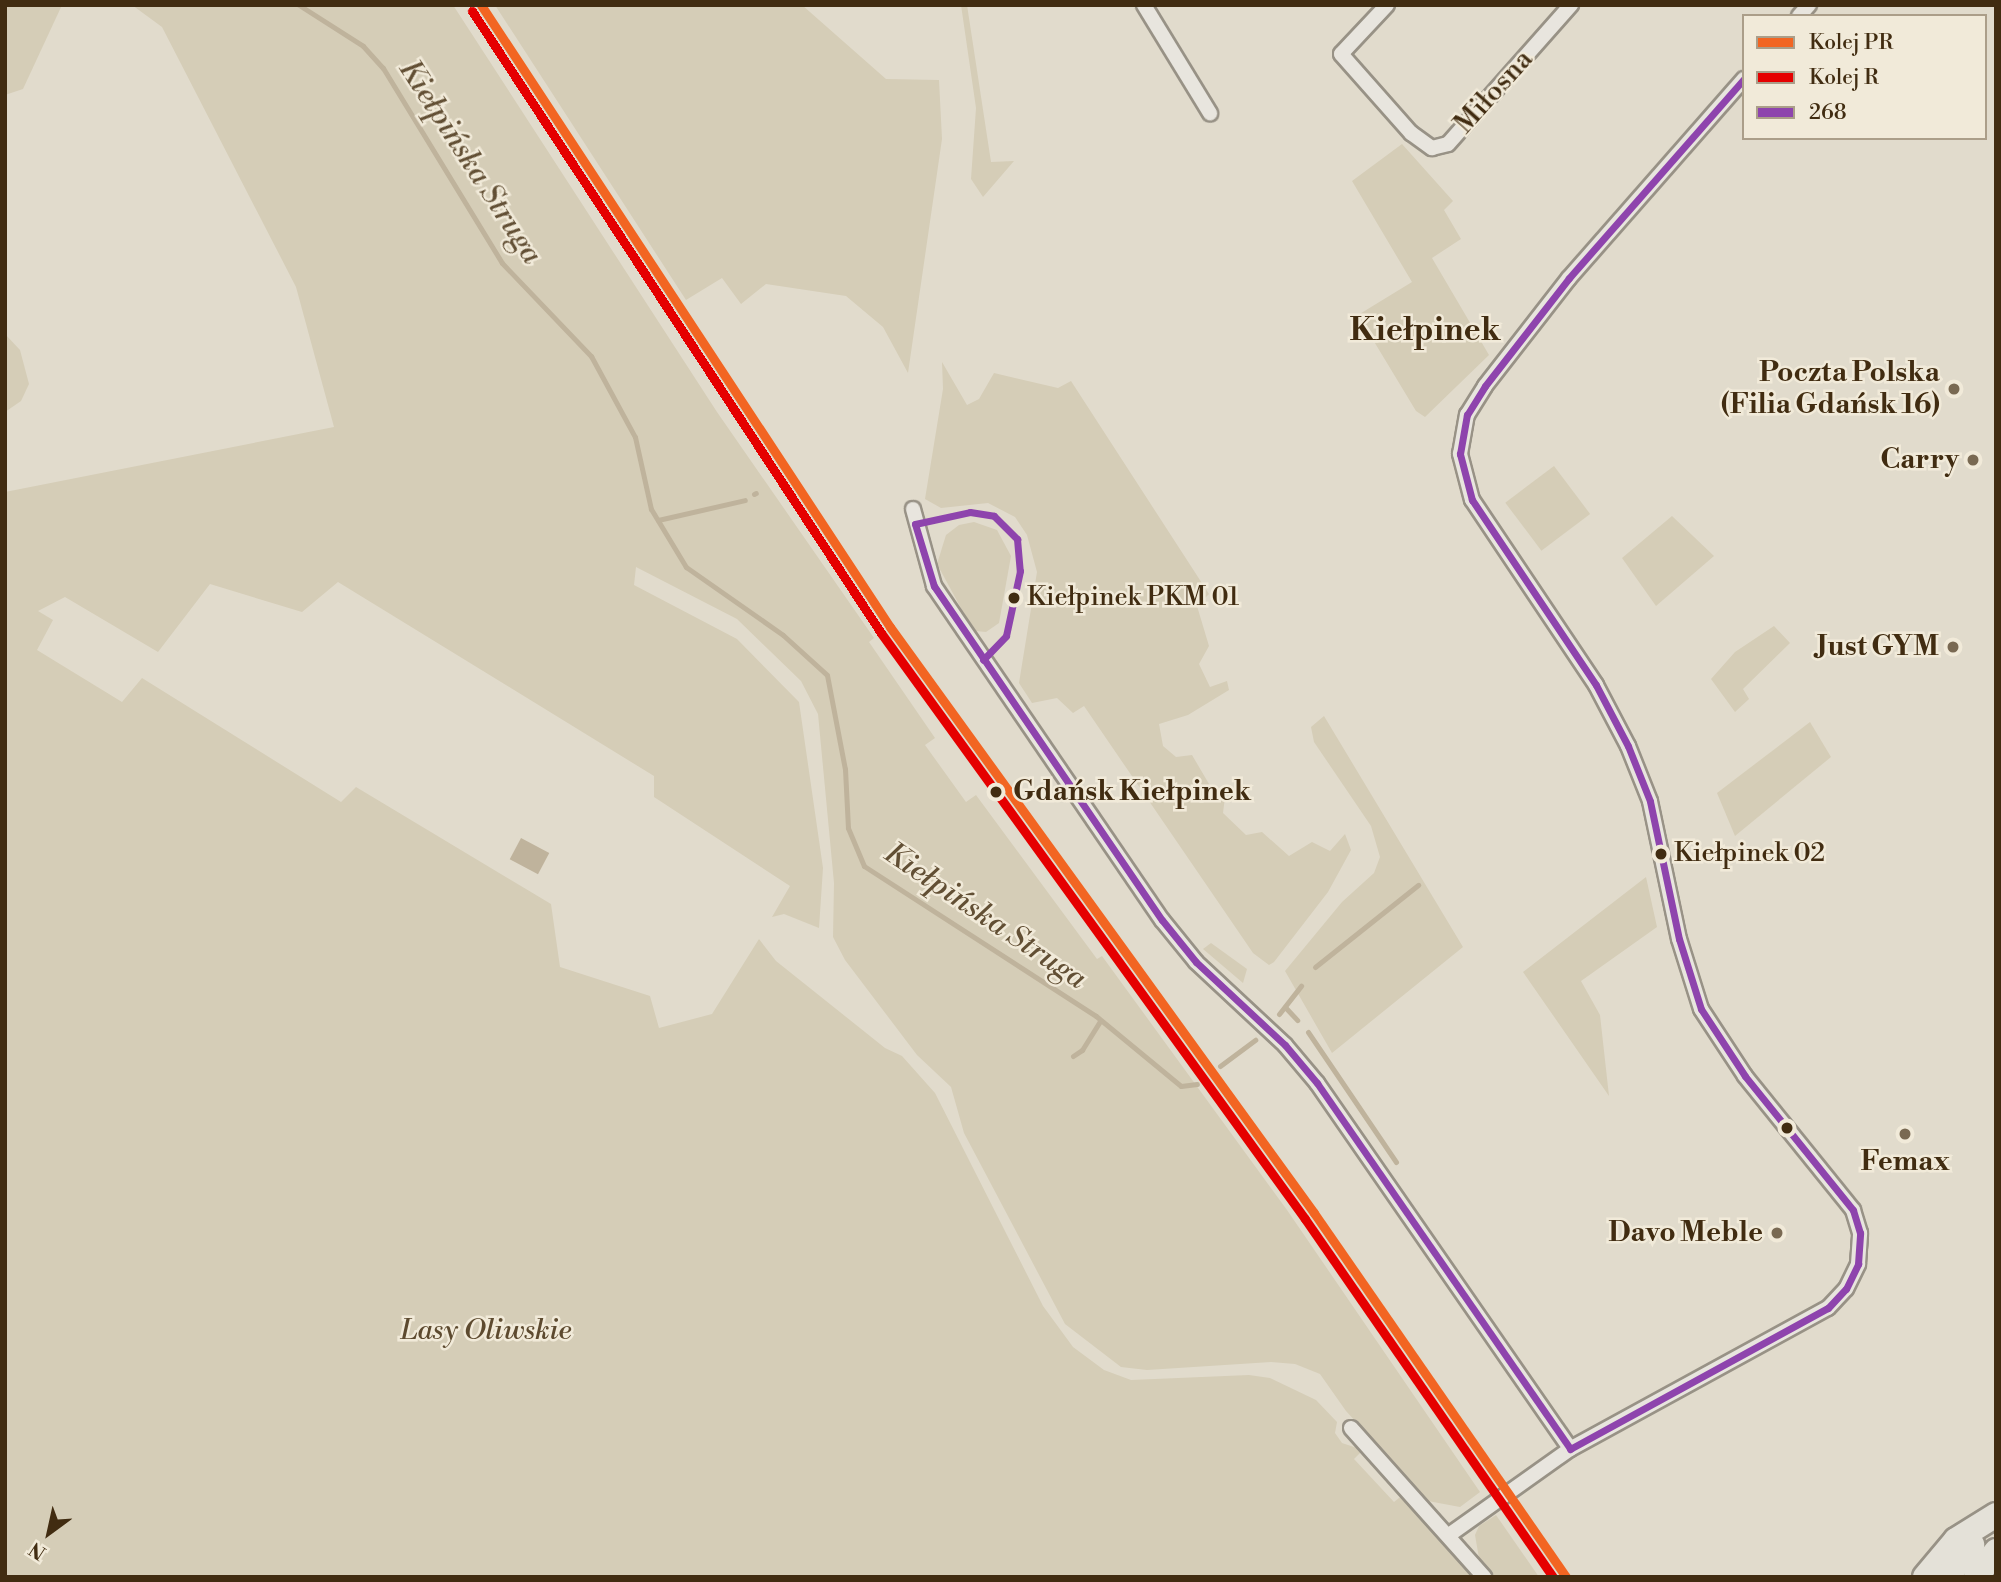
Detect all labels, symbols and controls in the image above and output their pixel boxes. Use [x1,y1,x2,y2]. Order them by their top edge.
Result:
legend [1742,14,1987,140]
text: Kolej PR [1809,30,1893,56]
street label: Miłosna [1448,43,1540,141]
water label: Kiełpińska Struga [391,53,549,271]
text: Kolej R [1809,65,1879,91]
text: 268 [1809,100,1847,126]
district label: Kiełpinek [1349,311,1501,349]
place label: Poczta Polska (Filia Gdańsk 16) [1721,356,1940,422]
marker: Poczta Polska (Filia Gdańsk 16) [1946,381,1962,397]
place label: Carry [1880,443,1959,477]
marker: Carry [1965,452,1981,468]
place label: Kiełpinek PKM 01 [1027,582,1239,614]
marker: Kiełpinek PKM 01 [1007,591,1021,605]
place label: Just GYM [1817,630,1939,664]
marker: Just GYM [1945,639,1961,655]
place label: Gdańsk Kiełpinek [1013,775,1251,809]
marker: Gdańsk Kiełpinek [985,781,1007,803]
water label: Kiełpińska Struga [877,835,1093,997]
place label: Kiełpinek 02 [1674,838,1825,870]
marker: Kiełpinek 02 [1654,847,1668,861]
unlabelled marker [1780,1121,1794,1135]
marker: Femax [1897,1126,1913,1142]
place label: Femax [1860,1145,1950,1179]
place label: Davo Meble [1608,1216,1763,1250]
marker: Davo Meble [1769,1225,1785,1241]
park label: Lasy Oliwskie [400,1314,572,1348]
north arrow [14,1498,84,1568]
text: N [25,1536,50,1565]

